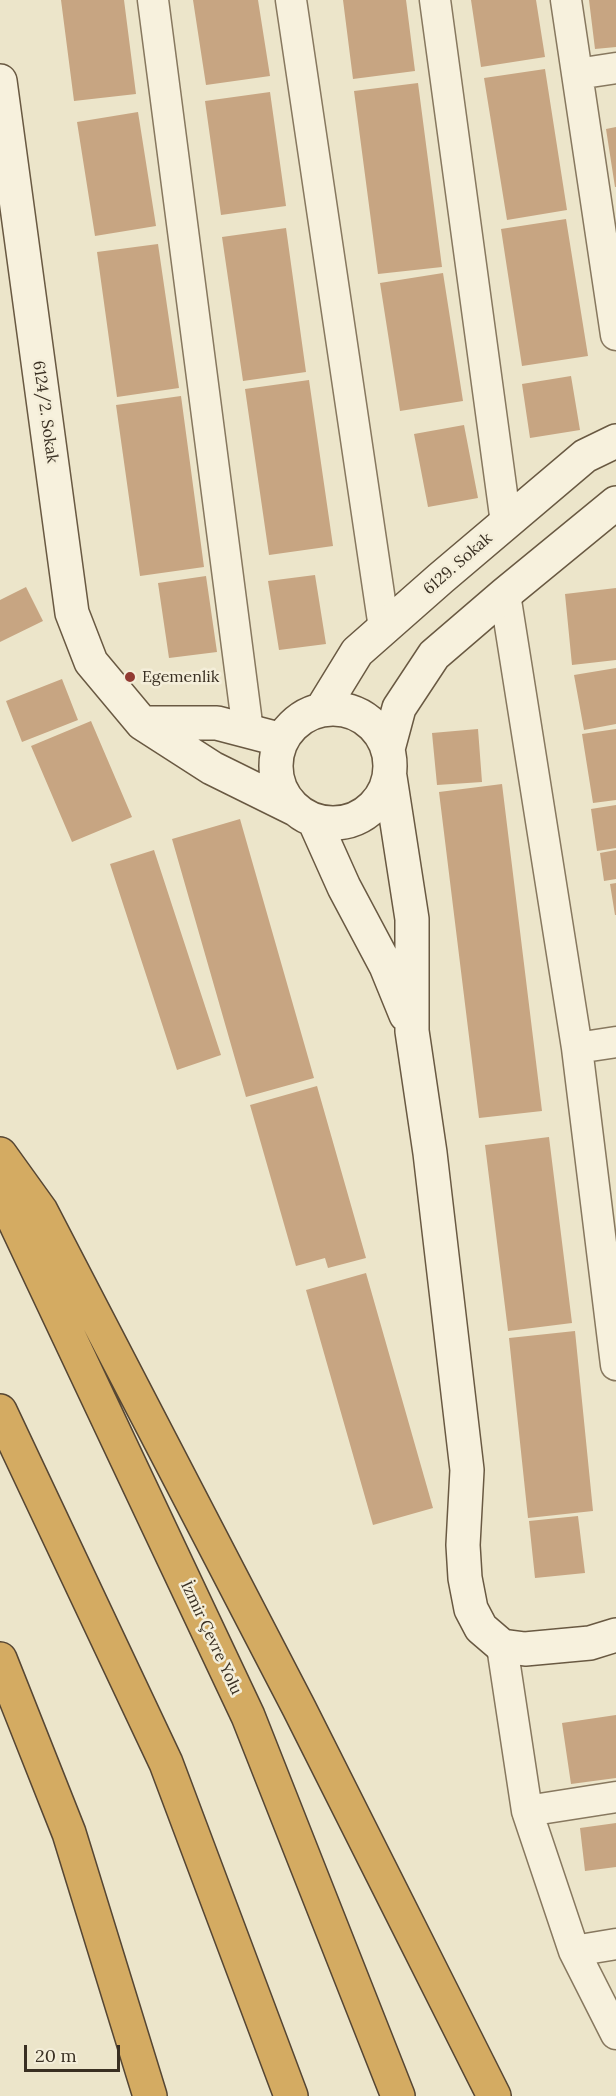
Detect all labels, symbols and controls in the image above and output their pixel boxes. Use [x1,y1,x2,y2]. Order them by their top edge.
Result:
street label: 6124/2. Sokak [28,360,62,464]
street label: 6129. Sokak [420,529,496,599]
place label: Egemenlik [142,667,219,687]
marker: Egemenlik [123,670,137,684]
street label: İzmir Çevre Yolu [176,1578,246,1698]
scale bar [27,2033,123,2071]
text: 20 m [35,2044,77,2067]

